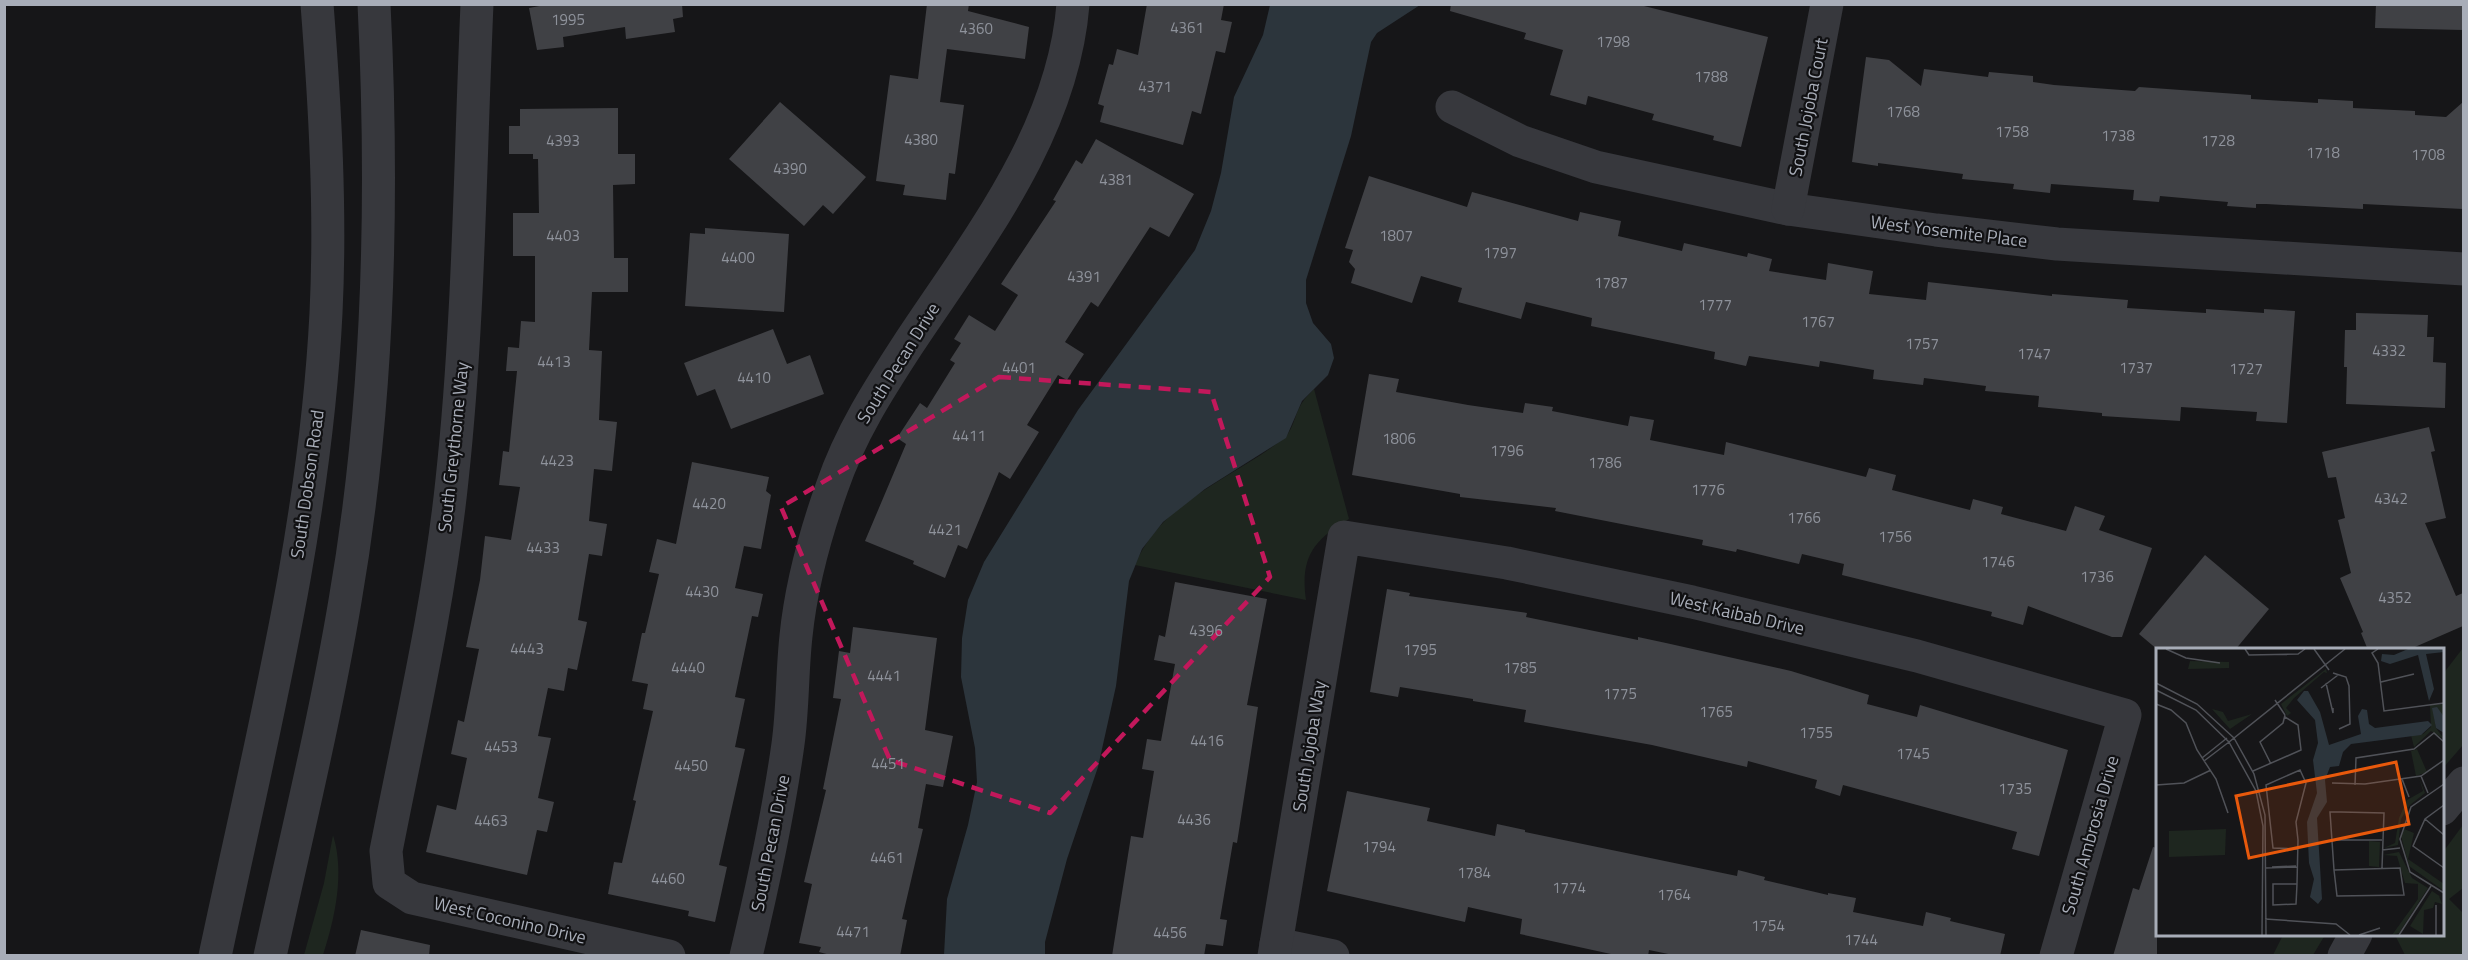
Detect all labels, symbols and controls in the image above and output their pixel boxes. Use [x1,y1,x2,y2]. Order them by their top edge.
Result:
house number: 1995 [551,8,585,31]
house number: 4361 [1170,16,1204,39]
house number: 4360 [959,17,993,40]
house number: 1798 [1596,30,1630,53]
street label: South Jojoba Court [1781,35,1835,179]
house number: 1788 [1694,65,1728,88]
house number: 4371 [1138,75,1172,98]
house number: 1768 [1886,100,1920,123]
house number: 1758 [1995,120,2029,143]
house number: 1738 [2101,124,2135,147]
house number: 4380 [904,128,938,151]
house number: 4393 [546,129,580,152]
house number: 1728 [2201,129,2235,152]
house number: 1718 [2306,141,2340,164]
house number: 1708 [2411,143,2445,166]
house number: 4390 [773,157,807,180]
house number: 4381 [1099,168,1133,191]
street label: West Yosemite Place [1869,208,2029,254]
house number: 4403 [546,224,580,247]
house number: 1807 [1379,224,1413,247]
house number: 1797 [1483,241,1517,264]
house number: 4400 [721,246,755,269]
house number: 4391 [1067,265,1101,288]
house number: 1787 [1594,271,1628,294]
house number: 1777 [1698,293,1732,316]
street label: South Pecan Drive [850,297,946,429]
house number: 1767 [1801,310,1835,333]
house number: 1757 [1905,332,1939,355]
house number: 4332 [2372,339,2406,362]
house number: 1747 [2017,342,2051,365]
house number: 4413 [537,350,571,373]
house number: 4401 [1002,356,1036,379]
house number: 1737 [2119,356,2153,379]
house number: 1727 [2229,357,2263,380]
street label: South Greythorne Way [431,360,475,534]
house number: 4410 [737,366,771,389]
street label: South Dobson Road [283,408,331,560]
house number: 4411 [952,424,986,447]
house number: 1806 [1382,427,1416,450]
house number: 1796 [1490,439,1524,462]
house number: 4423 [540,449,574,472]
house number: 1786 [1588,451,1622,474]
house number: 1776 [1691,478,1725,501]
house number: 4342 [2374,487,2408,510]
house number: 4420 [692,492,726,515]
house number: 1766 [1787,506,1821,529]
house number: 4421 [928,518,962,541]
house number: 1756 [1878,525,1912,548]
house number: 4433 [526,536,560,559]
house number: 1746 [1981,550,2015,573]
house number: 1736 [2080,565,2114,588]
house number: 4430 [685,580,719,603]
street label: West Kaibab Drive [1667,584,1807,642]
house number: 4352 [2378,586,2412,609]
house number: 4396 [1189,619,1223,642]
house number: 4443 [510,637,544,660]
house number: 1795 [1403,638,1437,661]
inset map [2156,648,2444,936]
house number: 4440 [671,656,705,679]
house number: 1785 [1503,656,1537,679]
house number: 4441 [867,664,901,687]
street label: South Jojoba Way [1285,678,1333,814]
house number: 1775 [1603,682,1637,705]
house number: 1765 [1699,700,1733,723]
house number: 1755 [1799,721,1833,744]
house number: 4416 [1190,729,1224,752]
house number: 4453 [484,735,518,758]
house number: 1745 [1896,742,1930,765]
house number: 4451 [871,752,905,775]
street label: South Ambrosia Drive [2054,752,2126,918]
house number: 4450 [674,754,708,777]
street label: South Pecan Drive [744,773,796,913]
house number: 1735 [1998,777,2032,800]
house number: 4436 [1177,808,1211,831]
house number: 4463 [474,809,508,832]
house number: 1794 [1362,835,1396,858]
house number: 4461 [870,846,904,869]
house number: 1784 [1457,861,1491,884]
house number: 4460 [651,867,685,890]
house number: 1774 [1552,876,1586,899]
house number: 1764 [1657,883,1691,906]
street label: West Coconino Drive [431,889,589,951]
house number: 1754 [1751,914,1785,937]
house number: 4471 [836,920,870,943]
house number: 4456 [1153,921,1187,944]
house number: 1744 [1844,928,1878,951]

